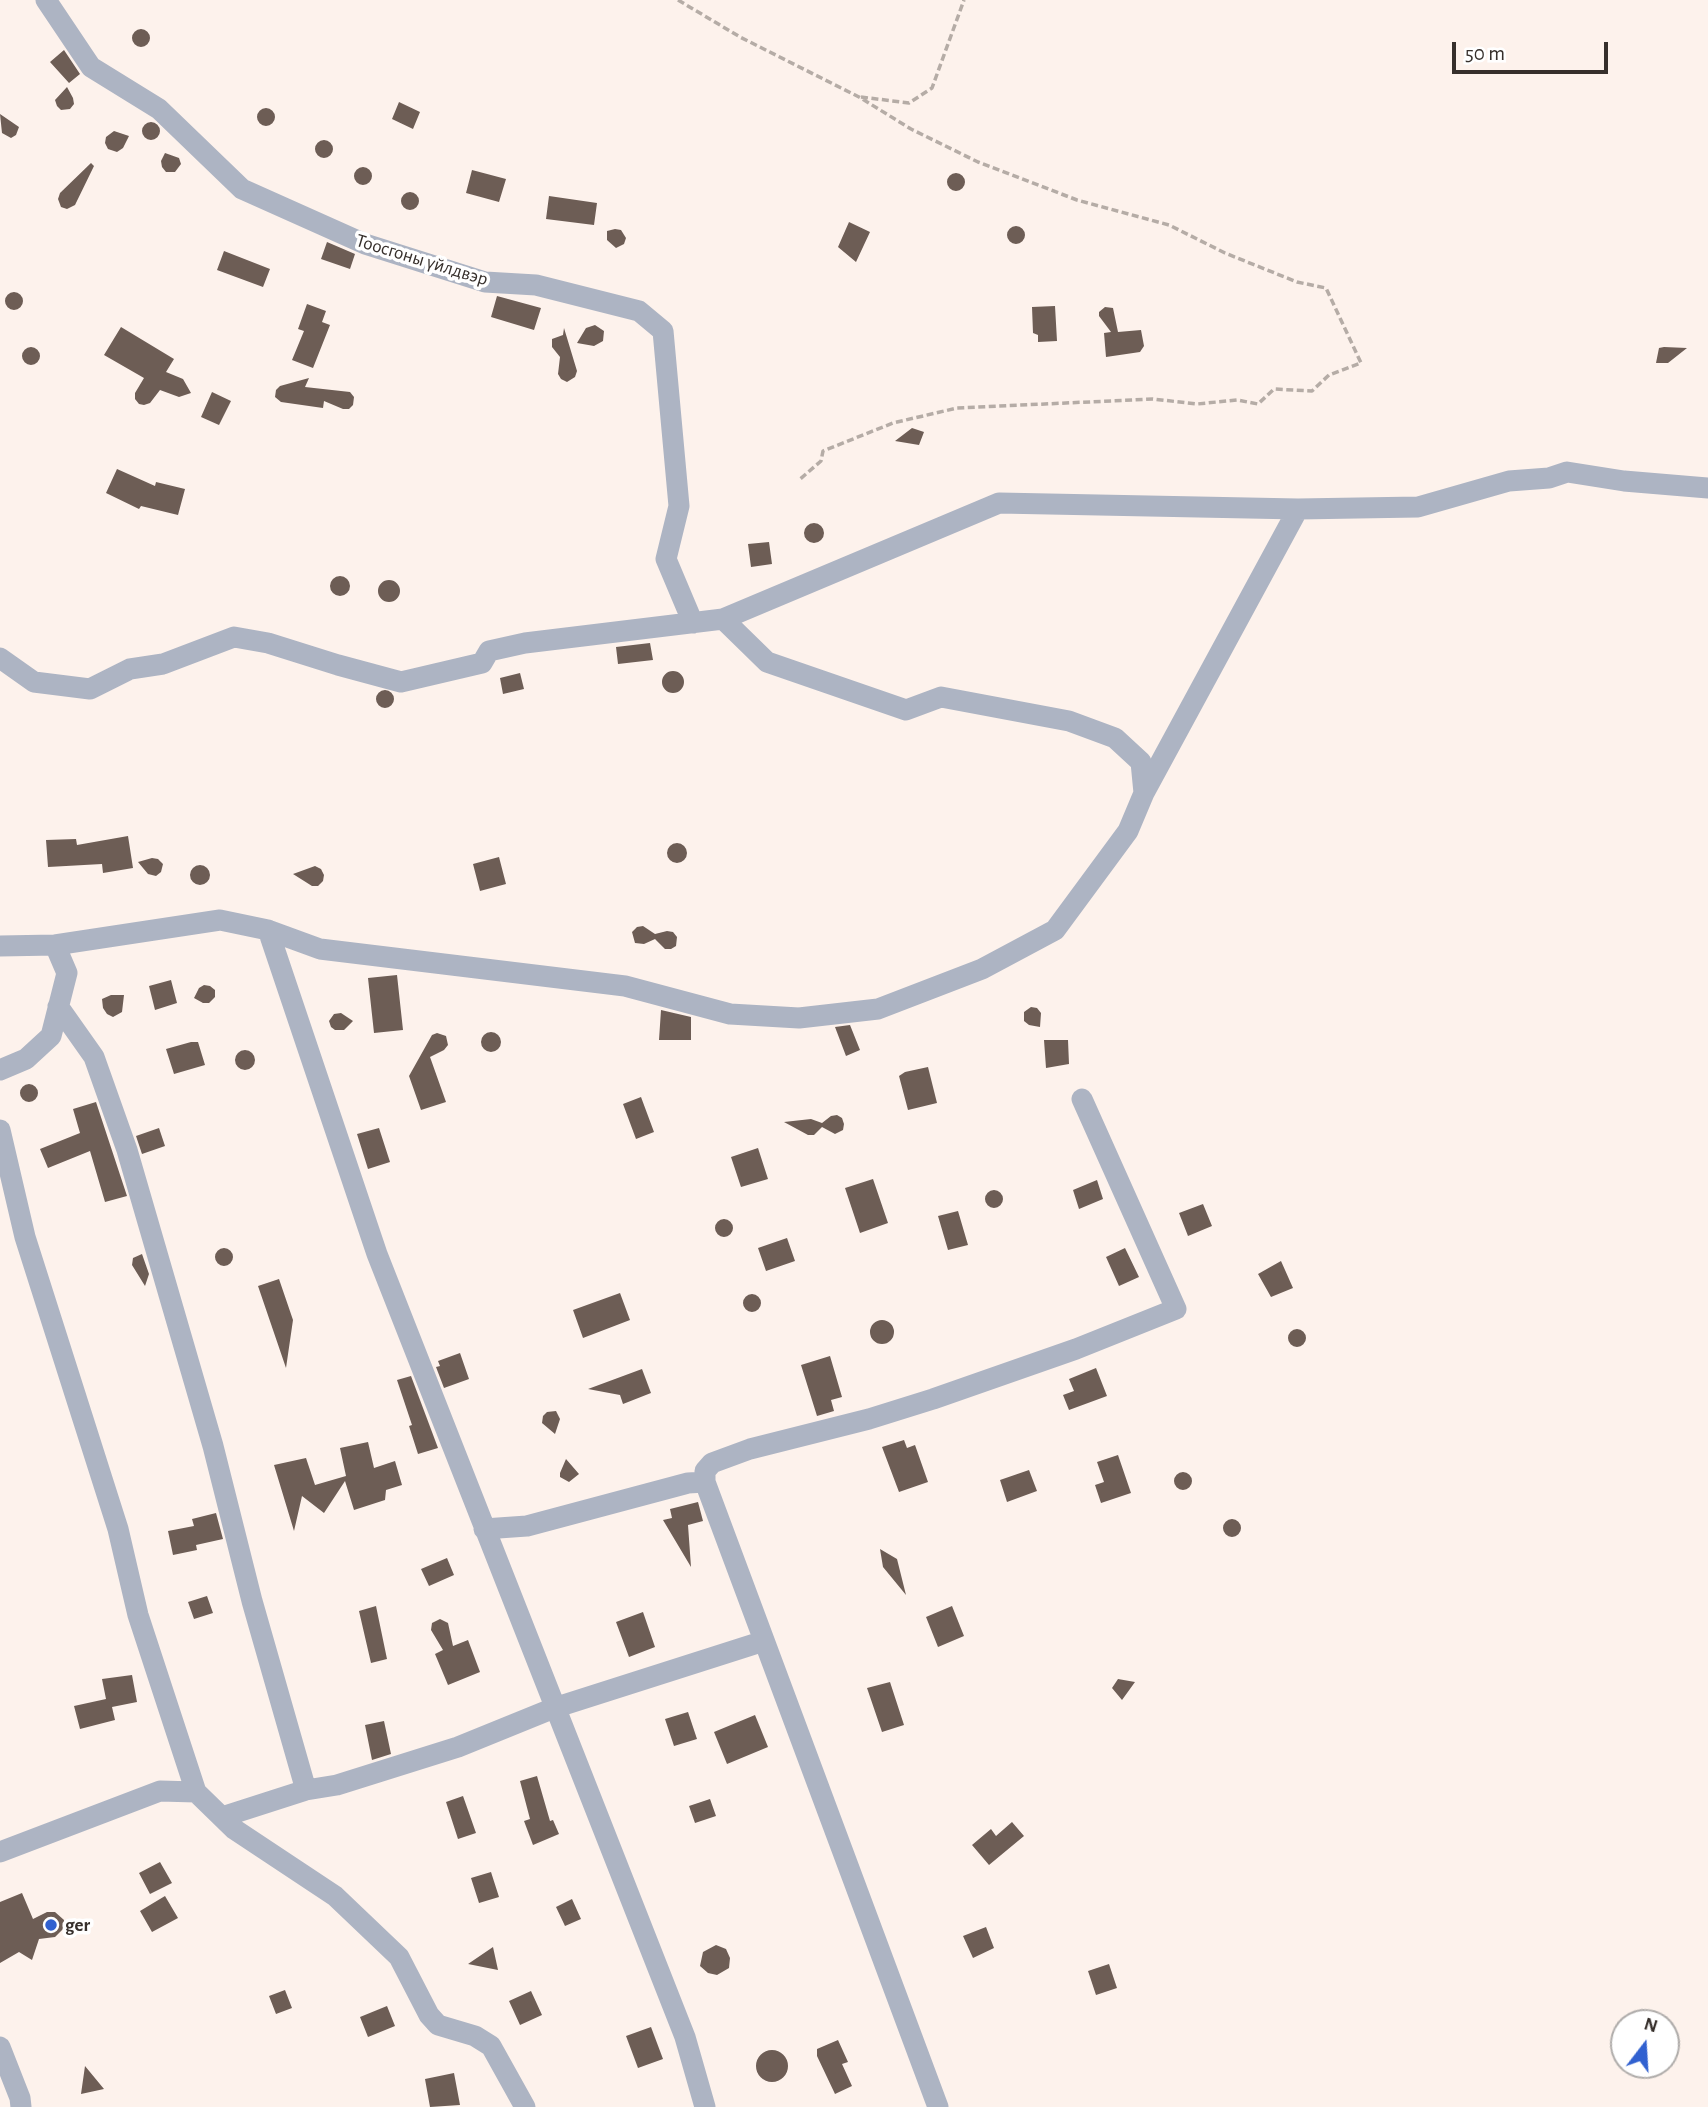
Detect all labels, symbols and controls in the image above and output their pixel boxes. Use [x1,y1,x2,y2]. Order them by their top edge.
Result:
scale bar [1456,28,1612,72]
text: 50 m [1465,43,1505,64]
street label: Тоосгоны үйлдвэр [353,229,491,291]
place label: ger [65,1914,90,1936]
marker: ger [43,1917,59,1933]
north arrow [1610,2009,1680,2079]
text: N [1642,2014,1660,2036]

